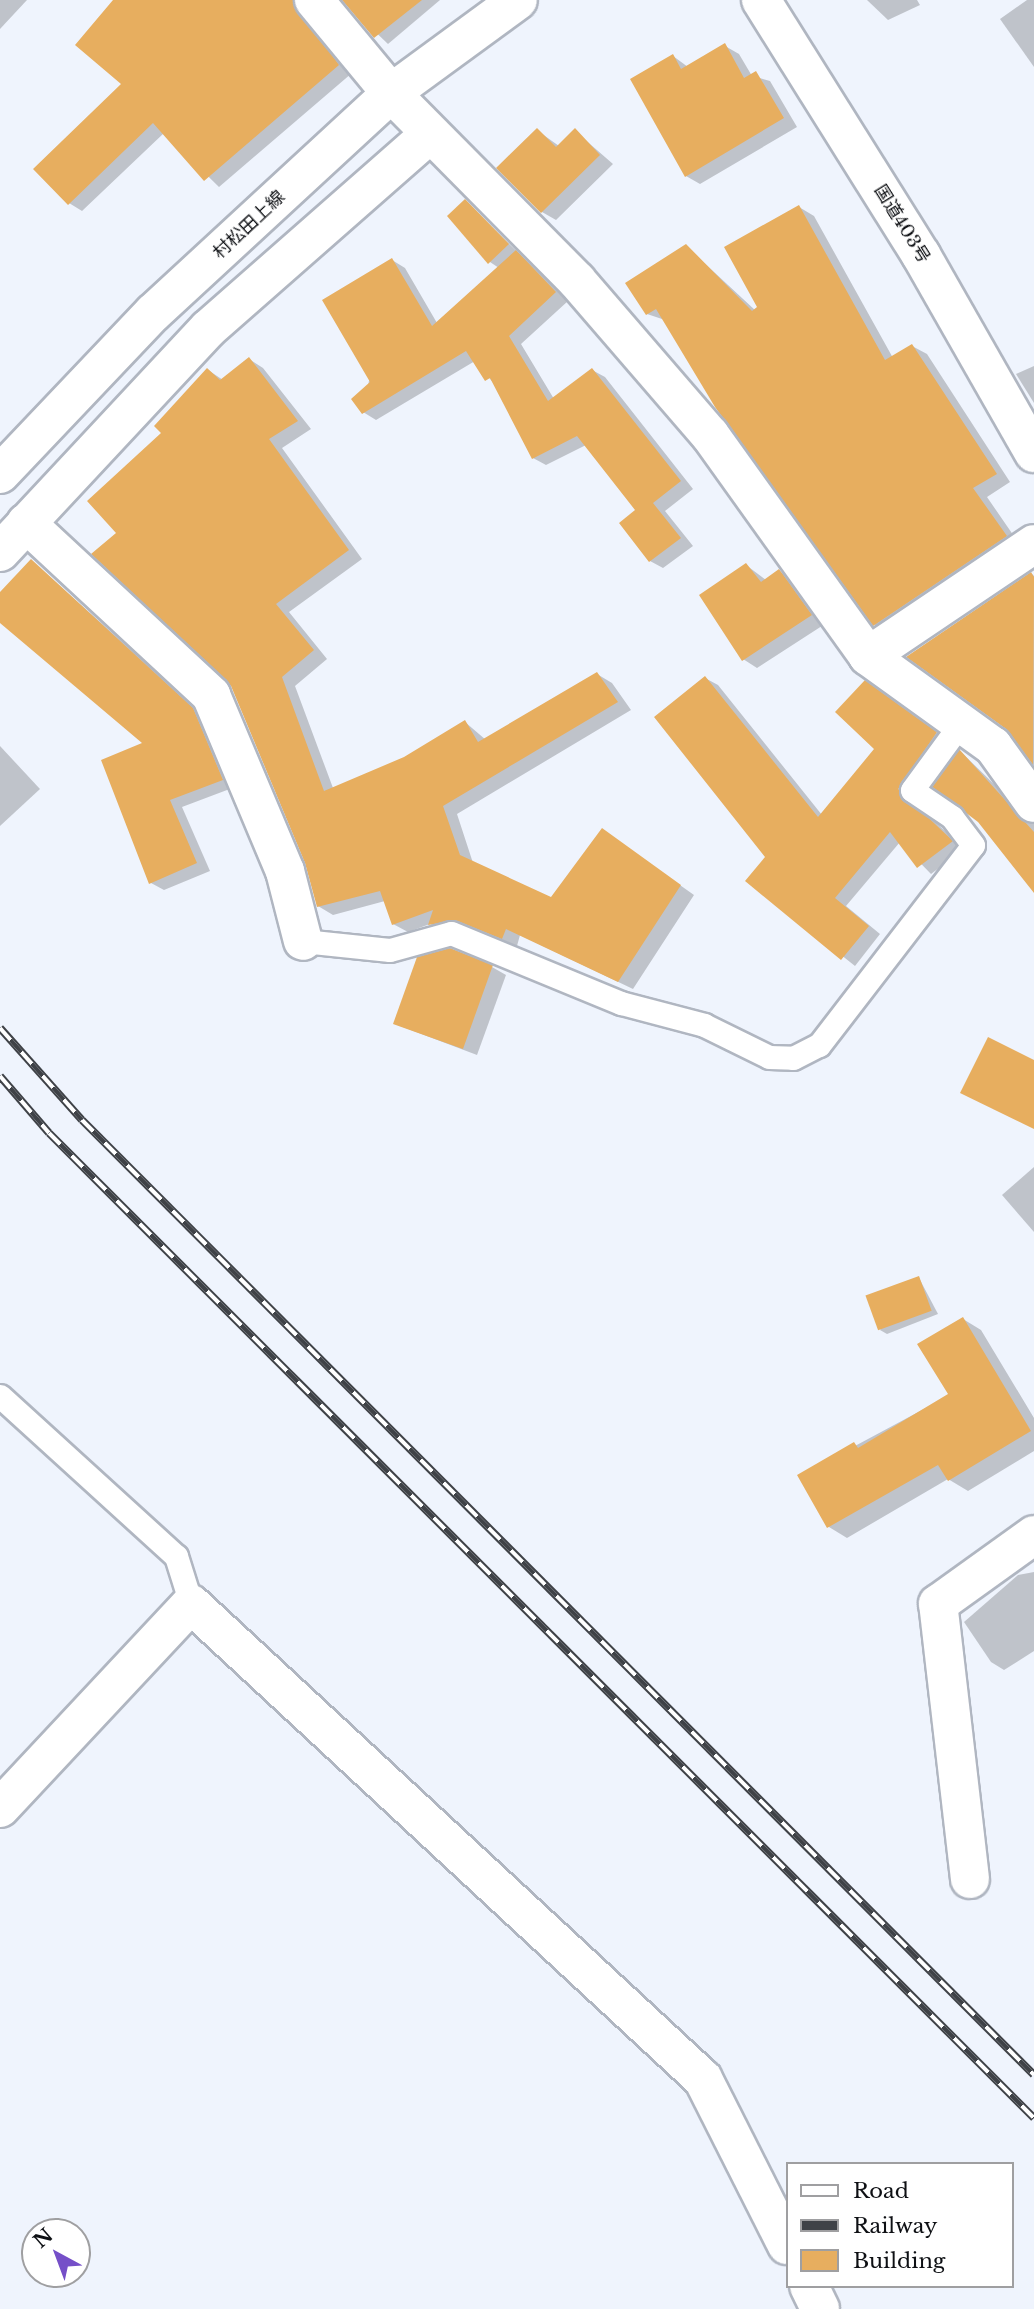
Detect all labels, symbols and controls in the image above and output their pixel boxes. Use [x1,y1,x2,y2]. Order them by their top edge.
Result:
street label: 国道403号 [869,181,935,267]
street label: 村松田上線 [209,186,289,264]
legend [786,2162,1013,2288]
text: Road [853,2178,909,2204]
text: Railway [853,2213,937,2239]
north arrow [21,2218,91,2288]
text: N [29,2224,57,2253]
text: Building [853,2248,945,2274]

